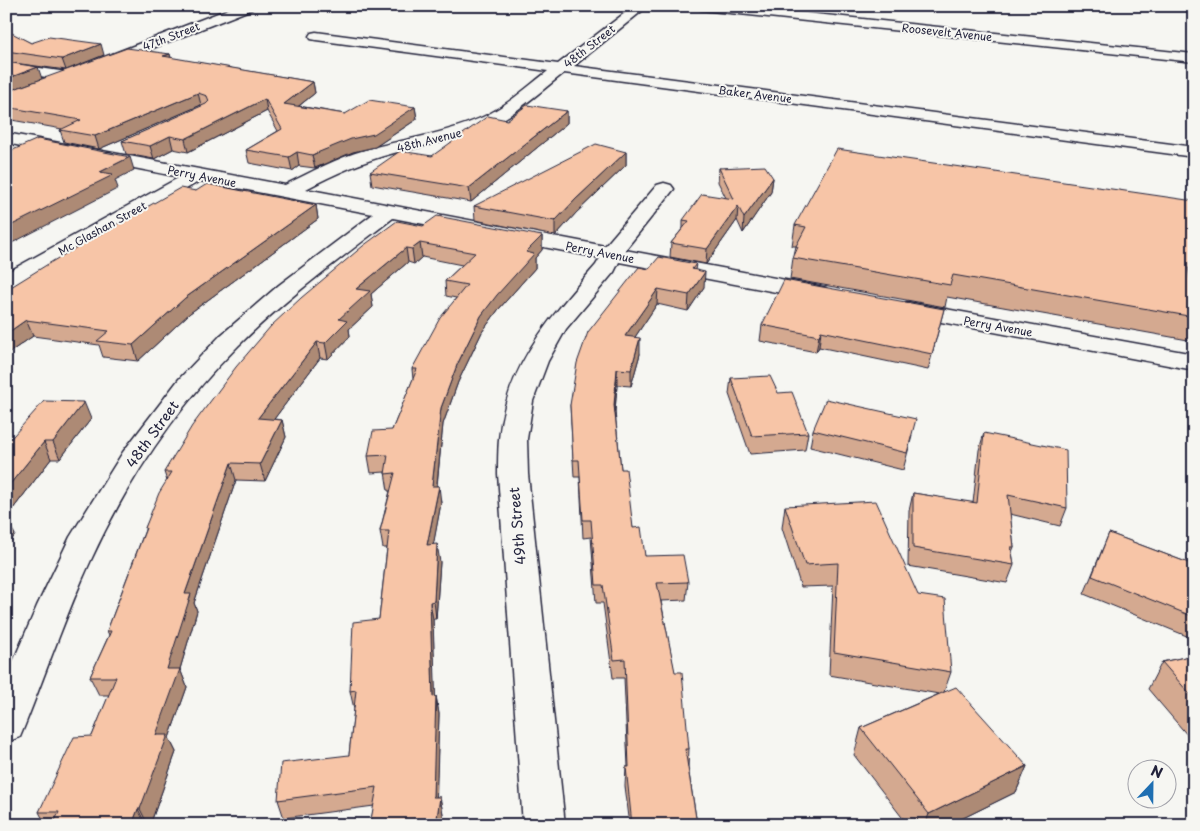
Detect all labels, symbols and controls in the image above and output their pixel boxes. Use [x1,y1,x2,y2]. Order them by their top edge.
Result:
street label: 47th Street [140,17,203,55]
street label: Roosevelt Avenue [901,19,993,45]
street label: 48th Street [559,20,619,72]
street label: Baker Avenue [717,81,793,107]
street label: 48th Avenue [395,124,463,156]
street label: Perry Avenue [166,161,238,191]
street label: Mc Glashan Street [55,196,150,259]
street label: Perry Avenue [564,237,636,267]
street label: Perry Avenue [962,312,1034,340]
street label: 48th Street [120,396,184,472]
street label: 49th Street [503,486,531,566]
north arrow [1128,758,1178,808]
text: N [1148,760,1166,783]

